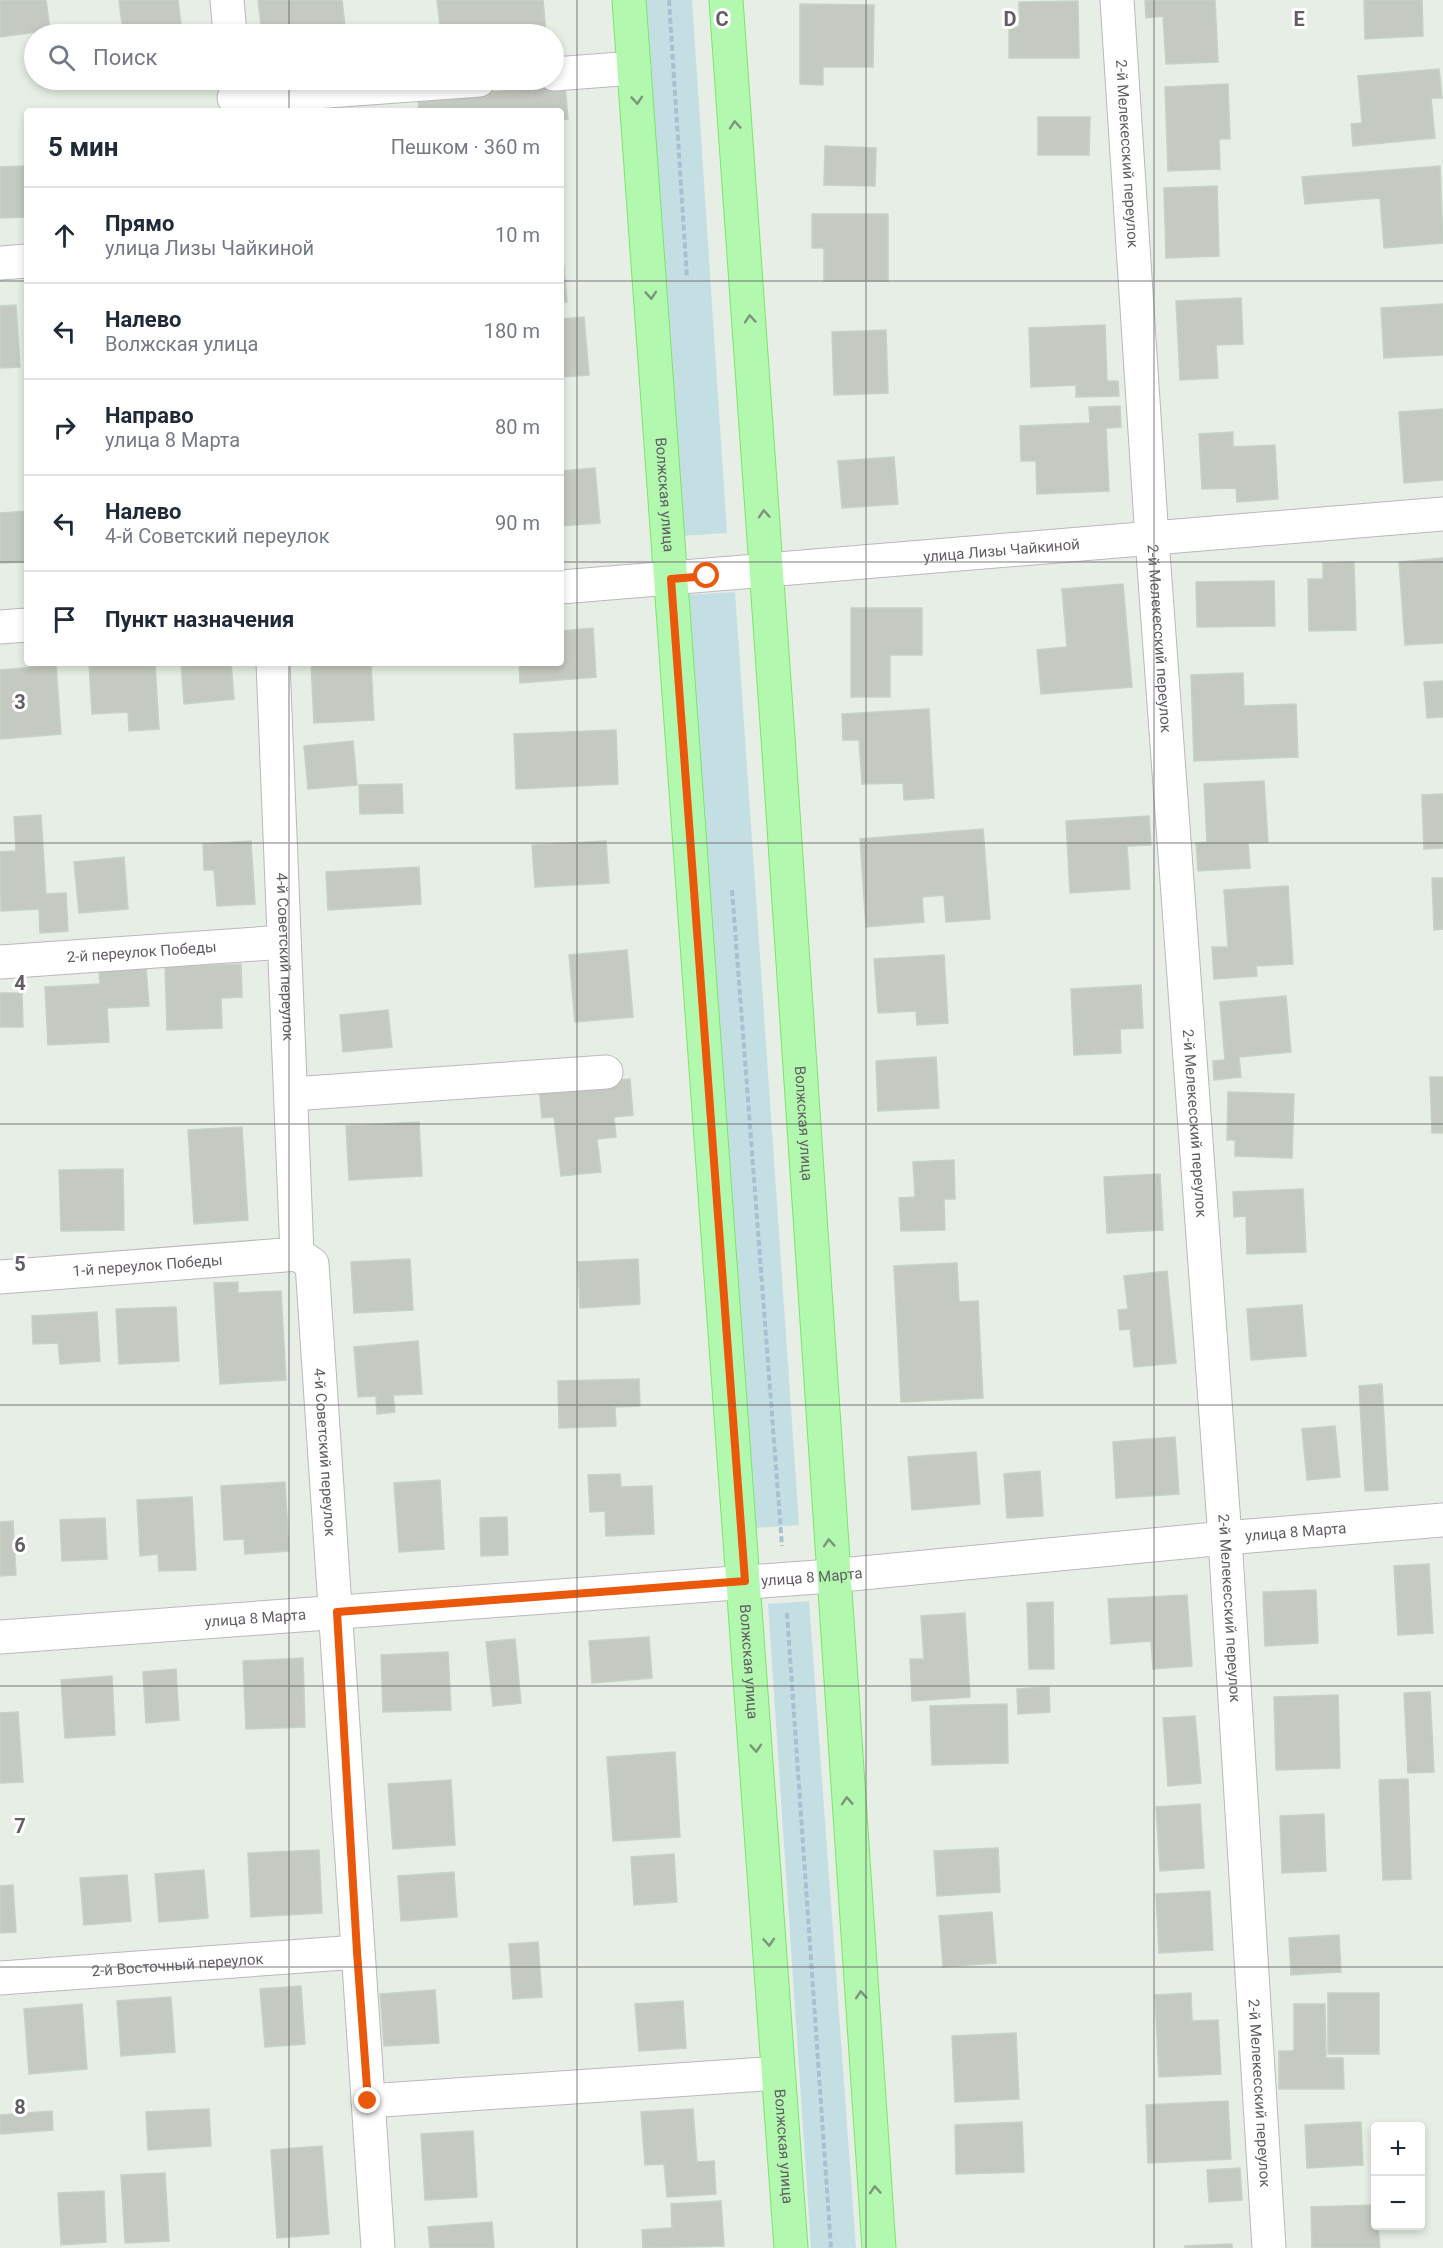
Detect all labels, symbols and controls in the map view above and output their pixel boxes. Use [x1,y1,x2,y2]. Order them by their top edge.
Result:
text: C [715,7,729,31]
text: D [1004,7,1017,31]
text: E [1293,7,1305,31]
search box [24,24,564,90]
icon: search [45,41,78,74]
text: Поиск [93,45,157,70]
street label: 2-й Мелекесский переулок [1112,59,1142,248]
one-way arrow [630,96,643,105]
one-way arrow [729,120,742,129]
text: 5 мин [48,132,119,162]
text: Пешком · 360 m [391,135,540,159]
text: Прямо [105,211,174,236]
icon: ahead [48,219,81,252]
text: 10 m [495,223,540,247]
text: улица Лизы Чайкиной [105,236,314,260]
one-way arrow [644,290,657,299]
text: Налево [105,307,182,332]
icon: left [48,315,81,348]
one-way arrow [744,315,757,324]
text: 180 m [484,319,540,343]
text: Волжская улица [105,332,258,356]
text: Направо [105,403,194,428]
icon: right [48,411,81,444]
text: 80 m [495,415,540,439]
text: улица 8 Марта [105,428,240,452]
street label: Волжская улица [652,437,678,553]
text: Налево [105,499,182,524]
icon: left [48,507,81,540]
one-way arrow [758,509,771,518]
text: 90 m [495,511,540,535]
text: 4-й Советский переулок [105,524,330,548]
street label: улица Лизы Чайкиной [922,535,1080,566]
street label: 2-й Мелекесский переулок [1143,544,1175,733]
route start [693,562,719,588]
icon: arrive [48,603,81,636]
text: Пункт назначения [105,607,294,632]
text: 3 [14,690,26,714]
street label: 4-й Советский переулок [273,872,297,1041]
street label: 2-й переулок Победы [66,938,217,966]
text: 4 [14,971,26,995]
street label: 2-й Мелекесский переулок [1179,1029,1211,1218]
street label: Волжская улица [791,1065,816,1181]
street label: 1-й переулок Победы [72,1251,223,1280]
text: 5 [14,1252,26,1276]
street label: 4-й Советский переулок [310,1367,339,1537]
street label: 2-й Мелекесский переулок [1214,1513,1244,1703]
street label: улица 8 Марта [1244,1519,1347,1545]
text: 6 [14,1533,26,1557]
one-way arrow [823,1539,836,1548]
street label: улица 8 Марта [761,1564,863,1590]
street label: Волжская улица [736,1604,762,1720]
street label: улица 8 Марта [204,1606,307,1631]
one-way arrow [750,1743,763,1752]
one-way arrow [841,1796,854,1805]
text: 7 [14,1814,26,1838]
one-way arrow [763,1938,776,1947]
street label: 2-й Восточный переулок [91,1950,264,1980]
one-way arrow [855,1991,868,2000]
street label: 2-й Мелекесский переулок [1245,1998,1274,2188]
route end [354,2087,380,2113]
street label: Волжская улица [771,2088,797,2205]
text: 8 [14,2095,26,2119]
map controls [1371,2122,1425,2230]
button: + [1371,2122,1425,2176]
button: − [1371,2176,1425,2230]
one-way arrow [869,2185,882,2194]

